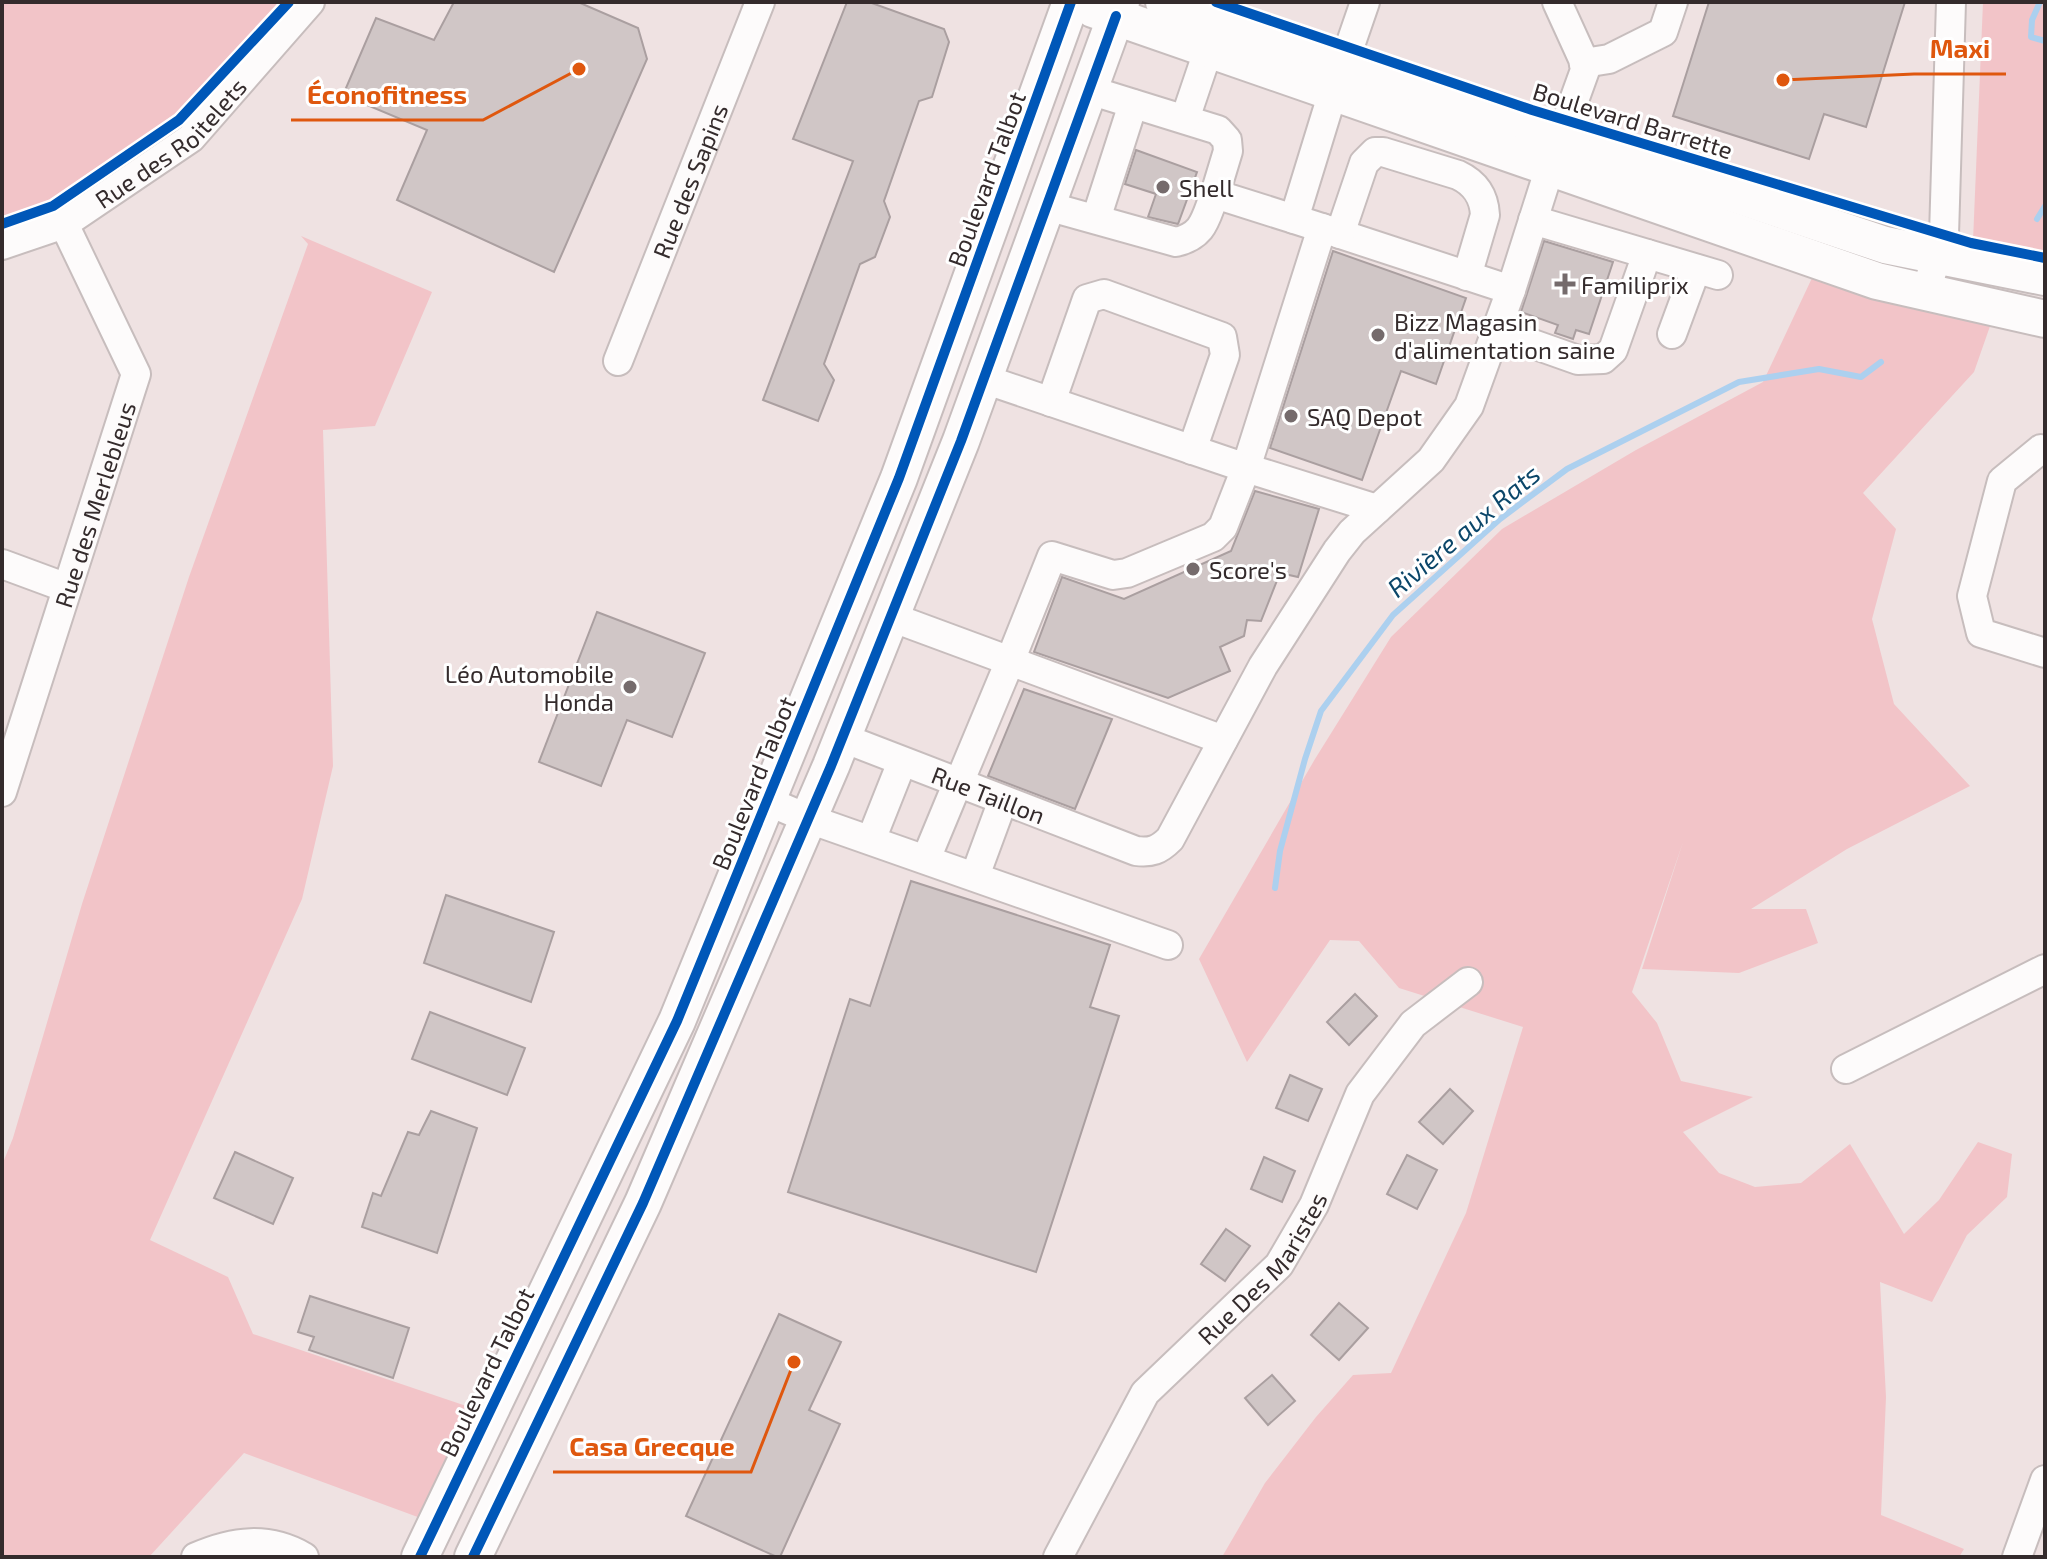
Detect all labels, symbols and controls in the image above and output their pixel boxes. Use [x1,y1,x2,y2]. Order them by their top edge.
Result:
callout: Maxi [1914,24,2006,74]
text: Maxi [1930,32,1990,63]
callout: Éconofitness [291,70,483,120]
street label: Rue des Roitelets [89,72,252,213]
street label: Boulevard Barrette [1530,76,1736,164]
text: Éconofitness [307,78,467,109]
street label: Boulevard Talbot [941,87,1031,271]
street label: Rue des Sapins [646,99,733,262]
place label: Shell [1179,173,1234,202]
marker: Shell [1154,178,1172,196]
place label: Familiprix [1581,270,1689,299]
marker: Familiprix [1556,275,1574,293]
place label: Bizz Magasin d'alimentation saine [1394,307,1615,364]
marker: Bizz Magasin d'alimentation saine [1369,326,1387,344]
street label: Rue des Merlebleus [48,398,141,611]
place label: SAQ Depot [1307,402,1422,431]
marker: SAQ Depot [1282,407,1300,425]
water label: Rivière aux Rats [1380,457,1546,603]
place label: Score's [1209,555,1287,584]
marker: Score's [1184,560,1202,578]
place label: Léo Automobile Honda [445,659,614,716]
marker: Léo Automobile Honda [621,678,639,696]
street label: Boulevard Talbot [705,692,801,874]
street label: Rue Taillon [928,759,1049,829]
street label: Rue Des Maristes [1191,1188,1332,1350]
street label: Boulevard Talbot [433,1283,539,1461]
callout: Casa Grecque [553,1422,751,1472]
text: Casa Grecque [569,1430,735,1461]

